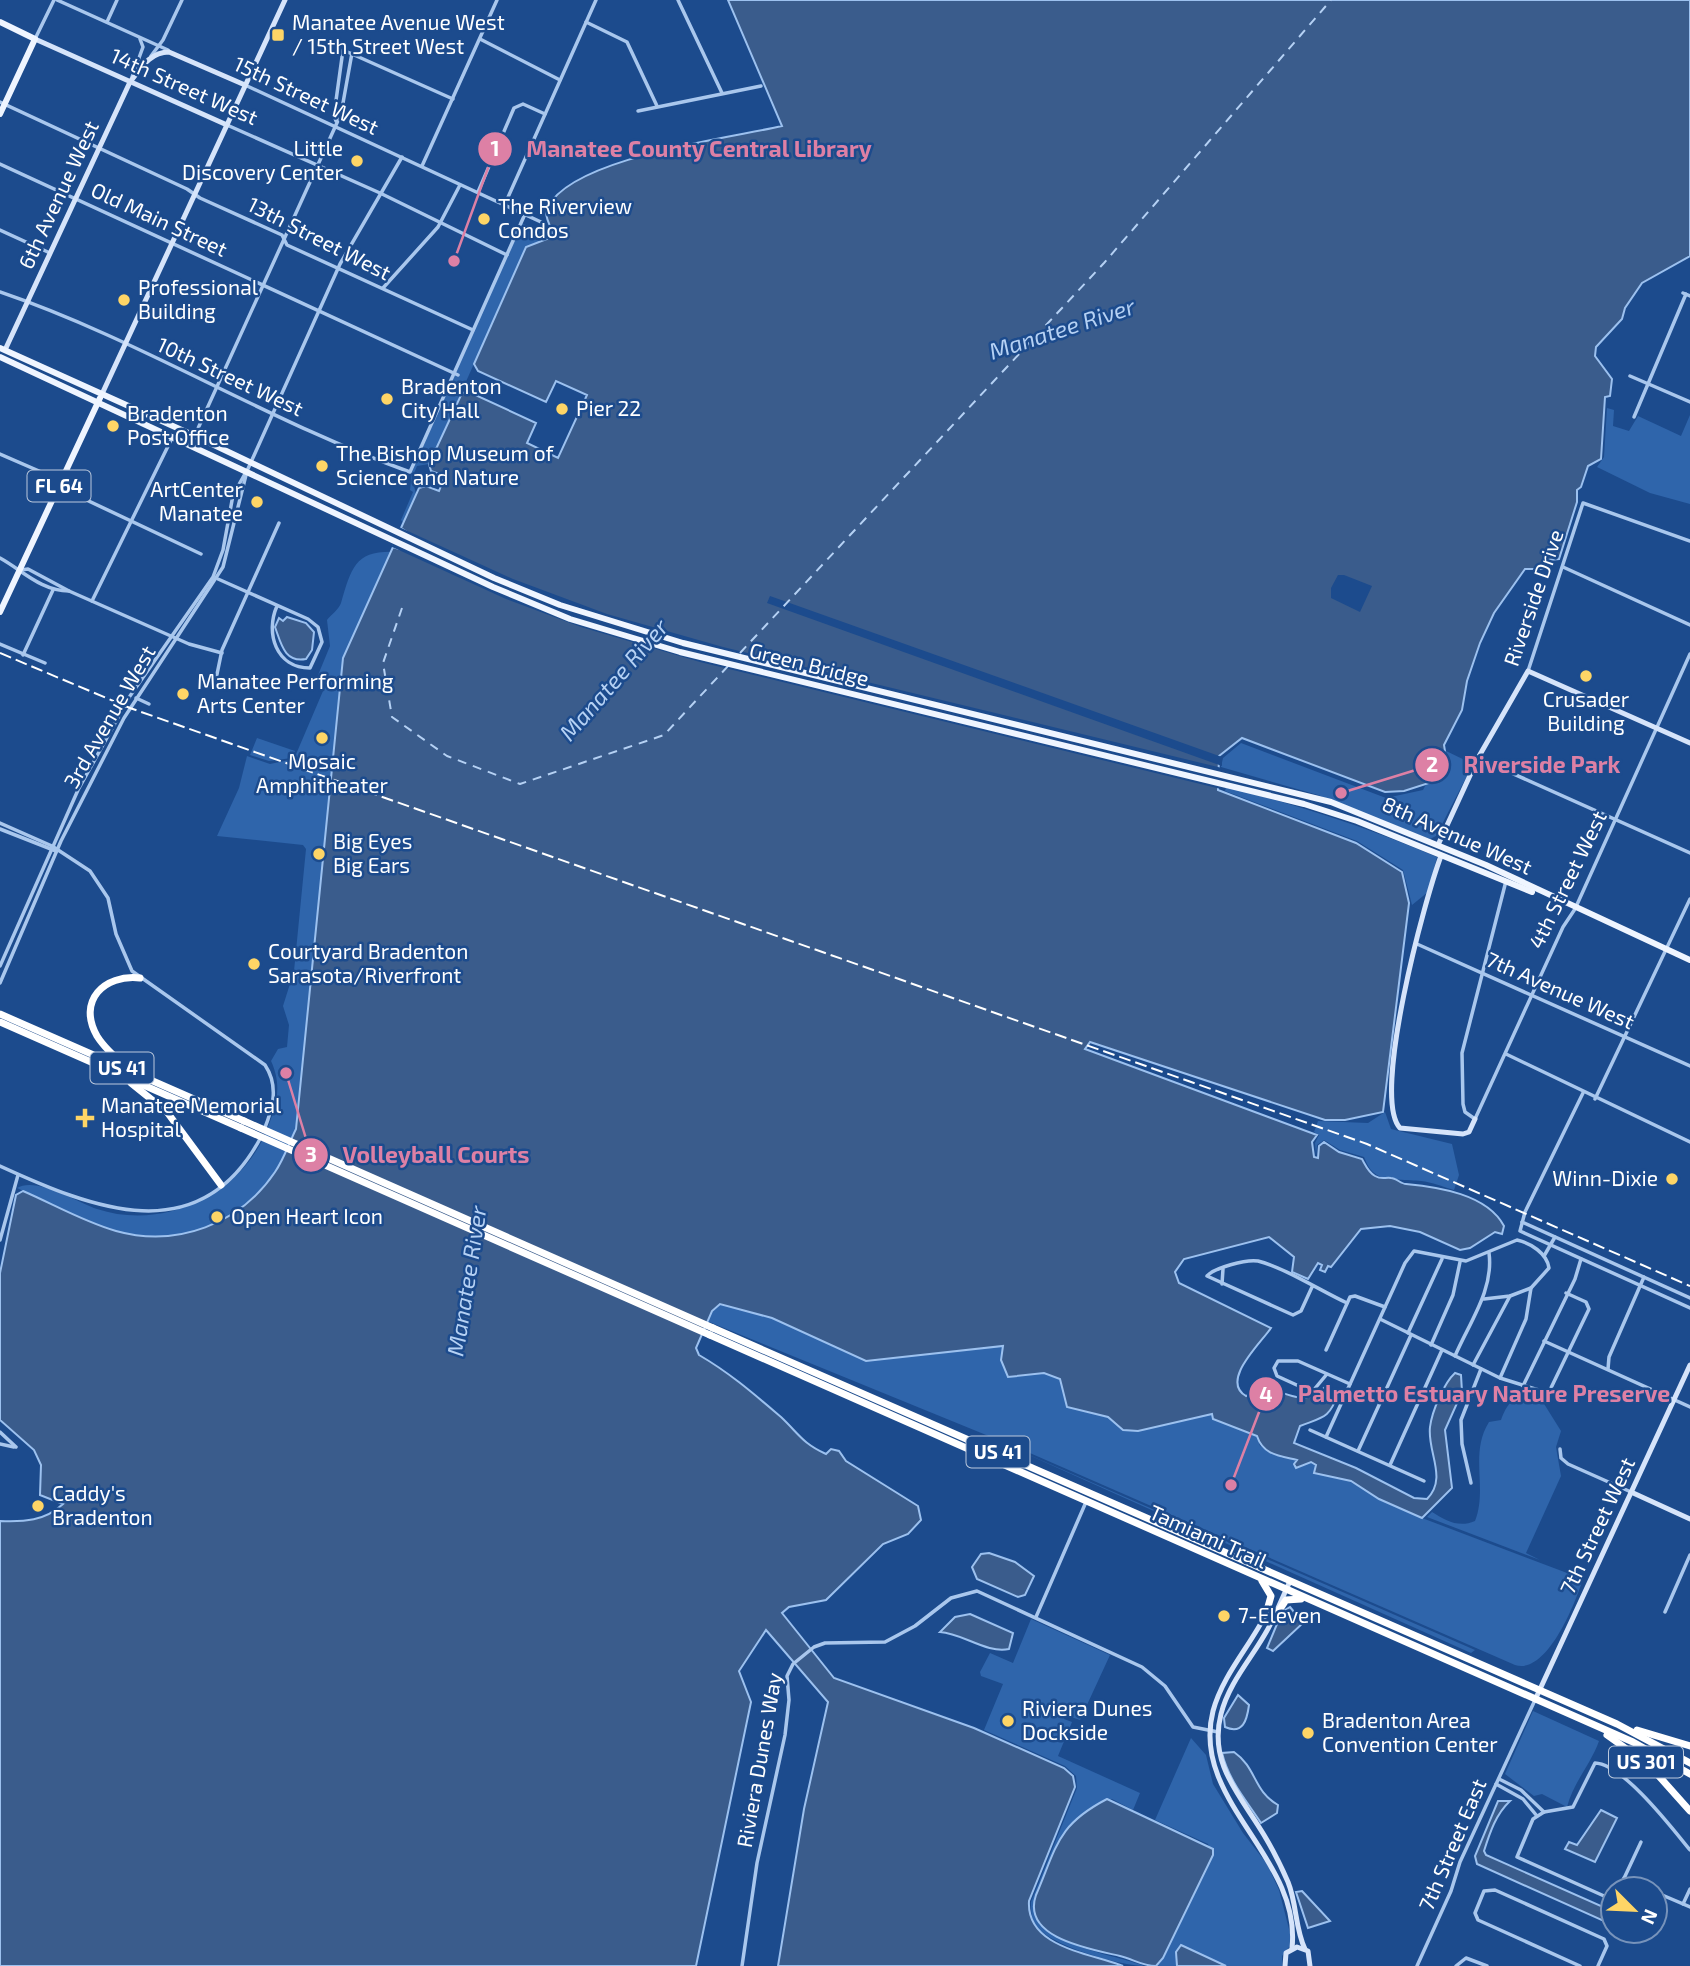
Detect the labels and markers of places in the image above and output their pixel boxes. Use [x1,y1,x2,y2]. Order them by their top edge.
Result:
place label: Manatee Avenue West / 15th Street West [292,9,505,58]
marker: Manatee Avenue West / 15th Street West [270,27,286,43]
callout: Manatee County Central Library [477,127,887,171]
place label: Little Discovery Center [182,135,344,184]
marker: Little Discovery Center [349,153,365,169]
place label: The Riverview Condos [498,193,632,242]
marker: The Riverview Condos [476,211,492,227]
place label: Professional Building [138,274,259,323]
marker: Professional Building [116,292,132,308]
place label: Bradenton City Hall [401,373,502,422]
marker: Bradenton City Hall [379,391,395,407]
place label: Pier 22 [576,395,641,420]
place label: Bradenton Post Office [127,400,229,449]
marker: Pier 22 [554,401,570,417]
marker: Bradenton Post Office [105,418,121,434]
place label: The Bishop Museum of Science and Nature [336,440,555,489]
marker: The Bishop Museum of Science and Nature [314,458,330,474]
place label: ArtCenter Manatee [150,476,244,525]
marker: ArtCenter Manatee [249,494,265,510]
place label: Manatee Performing Arts Center [197,668,394,717]
marker: Crusader Building [1578,668,1594,684]
marker: Manatee Performing Arts Center [175,686,191,702]
place label: Crusader Building [1543,686,1630,735]
marker: Mosaic Amphitheater [314,730,330,746]
callout: Riverside Park [1415,743,1635,787]
place label: Mosaic Amphitheater [256,748,388,797]
place label: Big Eyes Big Ears [333,828,412,877]
marker: Big Eyes Big Ears [311,846,327,862]
place label: Courtyard Bradenton Sarasota/Riverfront [268,938,468,987]
marker: Courtyard Bradenton Sarasota/Riverfront [246,956,262,972]
place label: Manatee Memorial Hospital [101,1092,282,1141]
marker: Manatee Memorial Hospital [75,1108,95,1128]
callout: Volleyball Courts [293,1133,544,1177]
place label: Winn-Dixie [1552,1165,1658,1190]
marker: Winn-Dixie [1664,1171,1680,1187]
place label: Open Heart Icon [231,1203,383,1228]
marker: Open Heart Icon [209,1209,225,1225]
callout: Palmetto Estuary Nature Preserve [1248,1372,1684,1416]
place label: Caddy's Bradenton [52,1480,153,1529]
marker: Caddy's Bradenton [30,1498,46,1514]
place label: 7-Eleven [1238,1602,1321,1627]
marker: 7-Eleven [1216,1608,1232,1624]
place label: Riviera Dunes Dockside [1022,1695,1153,1744]
place label: Bradenton Area Convention Center [1322,1707,1498,1756]
marker: Riviera Dunes Dockside [1000,1713,1016,1729]
marker: Bradenton Area Convention Center [1300,1725,1316,1741]

